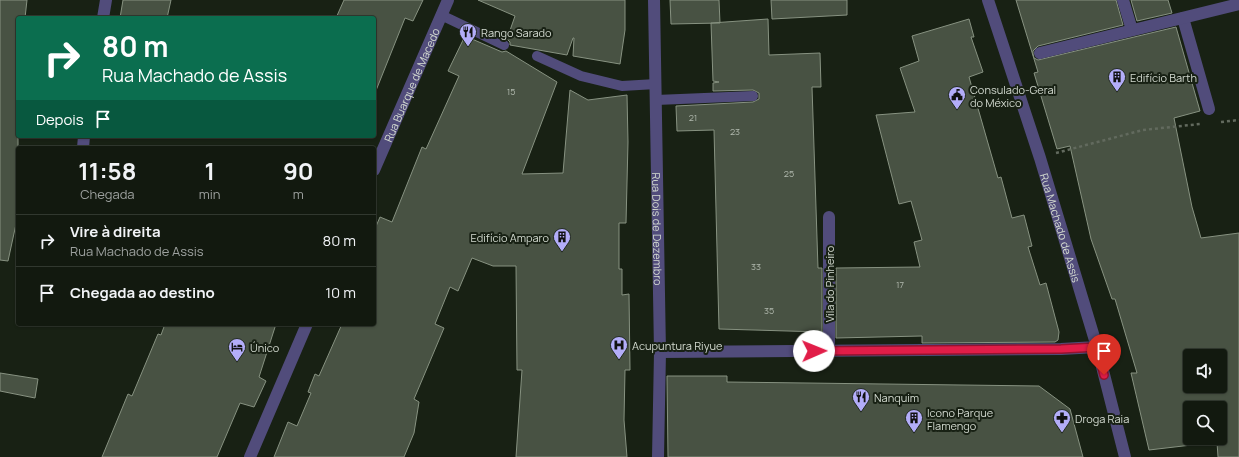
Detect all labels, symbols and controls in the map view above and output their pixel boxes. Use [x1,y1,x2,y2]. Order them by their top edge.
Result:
restaurant icon: Rango Sarado [458,22,478,47]
street label: Rua Buarque de Macedo [380,25,443,144]
place label: Rango Sarado [481,25,552,40]
text: 80 m [102,27,168,65]
icon: right [36,32,88,84]
text: Rua Machado de Assis [102,63,287,87]
building icon: Edifício Barth [1107,67,1127,92]
place label: Edifício Barth [1130,70,1197,85]
place label: Consulado-Geral do México [970,82,1056,110]
house number: 15 [507,85,515,98]
public building icon: Consulado-Geral do México [947,85,967,110]
icon: arrive [92,108,114,130]
text: Depois [36,109,84,130]
house number: 21 [689,111,697,124]
house number: 23 [730,125,740,138]
text: 11:58 [78,154,136,187]
text: 1 [204,154,215,187]
text: 90 [283,154,314,187]
house number: 25 [784,167,794,180]
street label: Rua Machado de Assis [1037,171,1085,284]
street label: Rua Dois de Dezembro [649,172,666,286]
text: Chegada [80,185,135,203]
text: min [199,185,221,203]
text: m [293,185,304,203]
text: Vire à direita [70,221,161,242]
building icon: Edifício Amparo [552,227,572,252]
icon: right [36,230,58,252]
text: 80 m [322,230,356,251]
place label: Edifício Amparo [471,230,549,245]
text: Rua Machado de Assis [70,242,204,260]
street label: Vila do Pinheiro [822,245,837,322]
house number: 33 [751,260,761,273]
house number: 17 [896,278,904,291]
icon: arrive [36,282,58,304]
text: Chegada ao destino [70,282,215,303]
text: 10 m [325,282,356,303]
house number: 35 [764,304,774,317]
position arrow [793,330,835,372]
pin [1087,334,1121,375]
hospital icon: Acupuntura Riyue [609,335,629,360]
hotel icon: Único [227,337,247,362]
place label: Acupuntura Riyue [632,338,723,353]
place label: Único [250,340,280,355]
icon: arrive [1093,340,1115,362]
map controls [1183,349,1227,445]
button: sound [1183,349,1227,393]
restaurant icon: Nanquim [851,387,871,412]
place label: Nanquim [874,390,919,405]
button: search [1183,401,1227,445]
place label: Icono Parque Flamengo [927,405,994,433]
building icon: Icono Parque Flamengo [904,408,924,433]
pharmacy icon: Droga Raia [1052,408,1072,433]
place label: Droga Raia [1075,411,1129,426]

